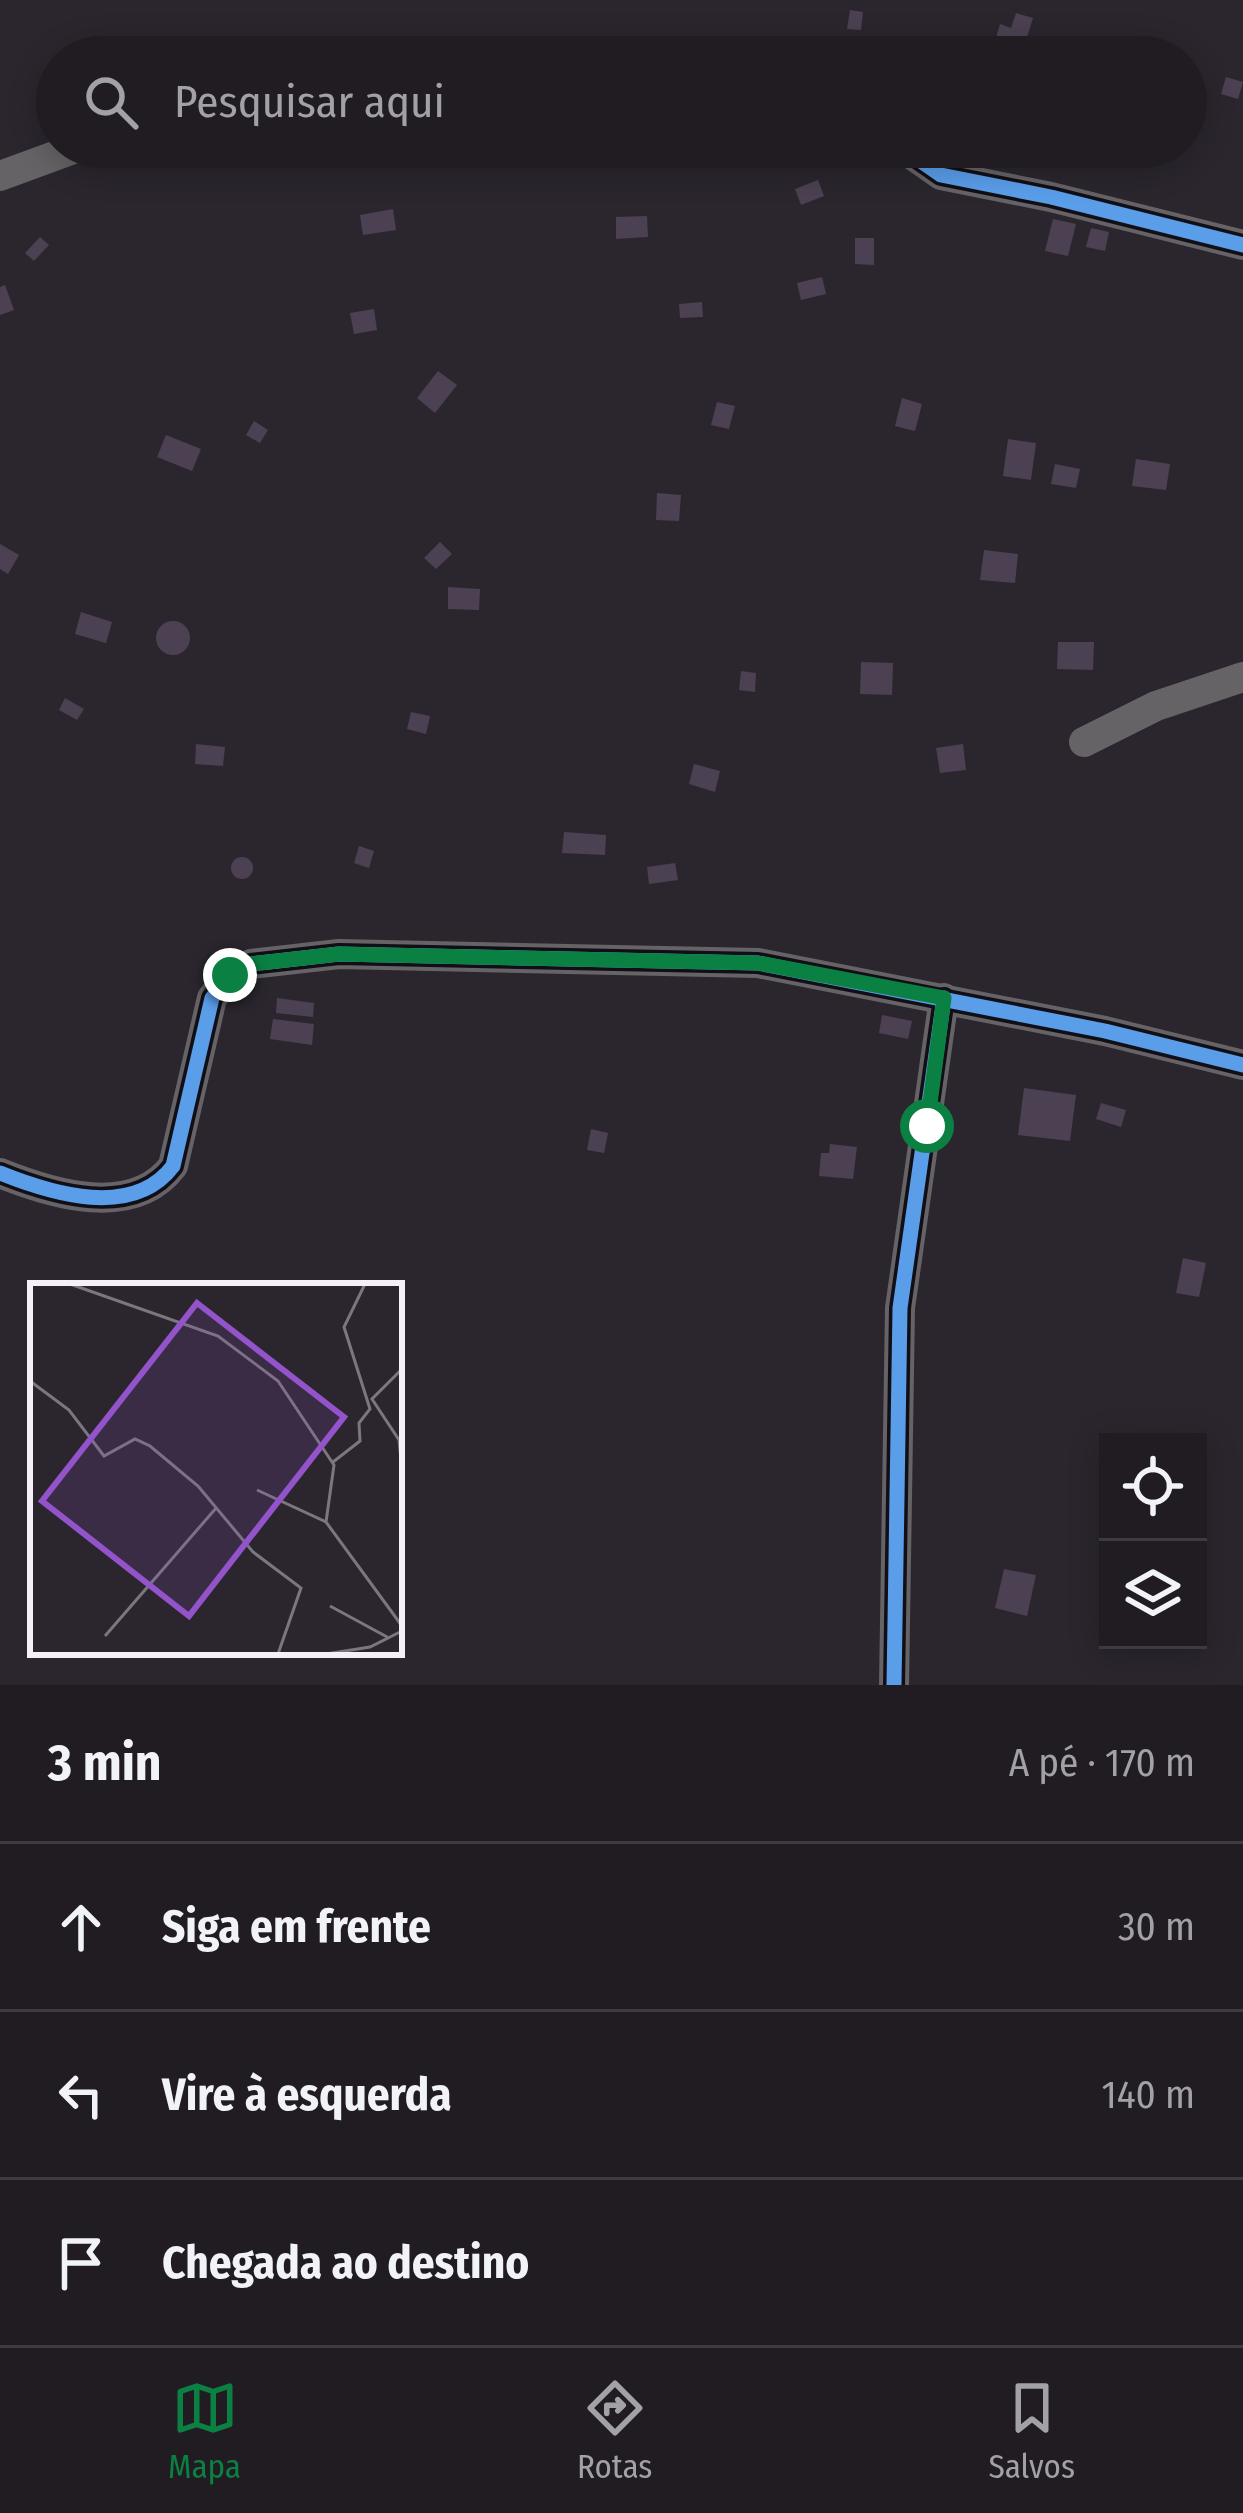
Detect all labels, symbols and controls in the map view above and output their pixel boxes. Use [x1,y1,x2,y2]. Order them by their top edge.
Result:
search box [36,36,1207,168]
icon: search [78,69,144,135]
text: Pesquisar aqui [174,75,445,129]
route end [203,948,257,1002]
route start [900,1099,954,1153]
inset map [30,1283,402,1655]
map controls [1099,1433,1207,1649]
button: locate [1099,1433,1207,1541]
button: layers [1099,1541,1207,1649]
text: 3 min [48,1732,162,1794]
text: A pé · 170 m [1009,1740,1195,1786]
icon: ahead [48,1894,114,1960]
text: Siga em frente [162,1900,431,1954]
text: 30 m [1118,1904,1195,1950]
icon: left [48,2062,114,2128]
text: Vire à esquerda [162,2068,452,2122]
text: 140 m [1101,2072,1195,2118]
icon: arrive [48,2230,114,2296]
text: Chegada ao destino [162,2236,529,2290]
tab: Mapa [168,2375,241,2487]
tab: Rotas [577,2375,652,2487]
tab: Salvos [988,2375,1075,2487]

